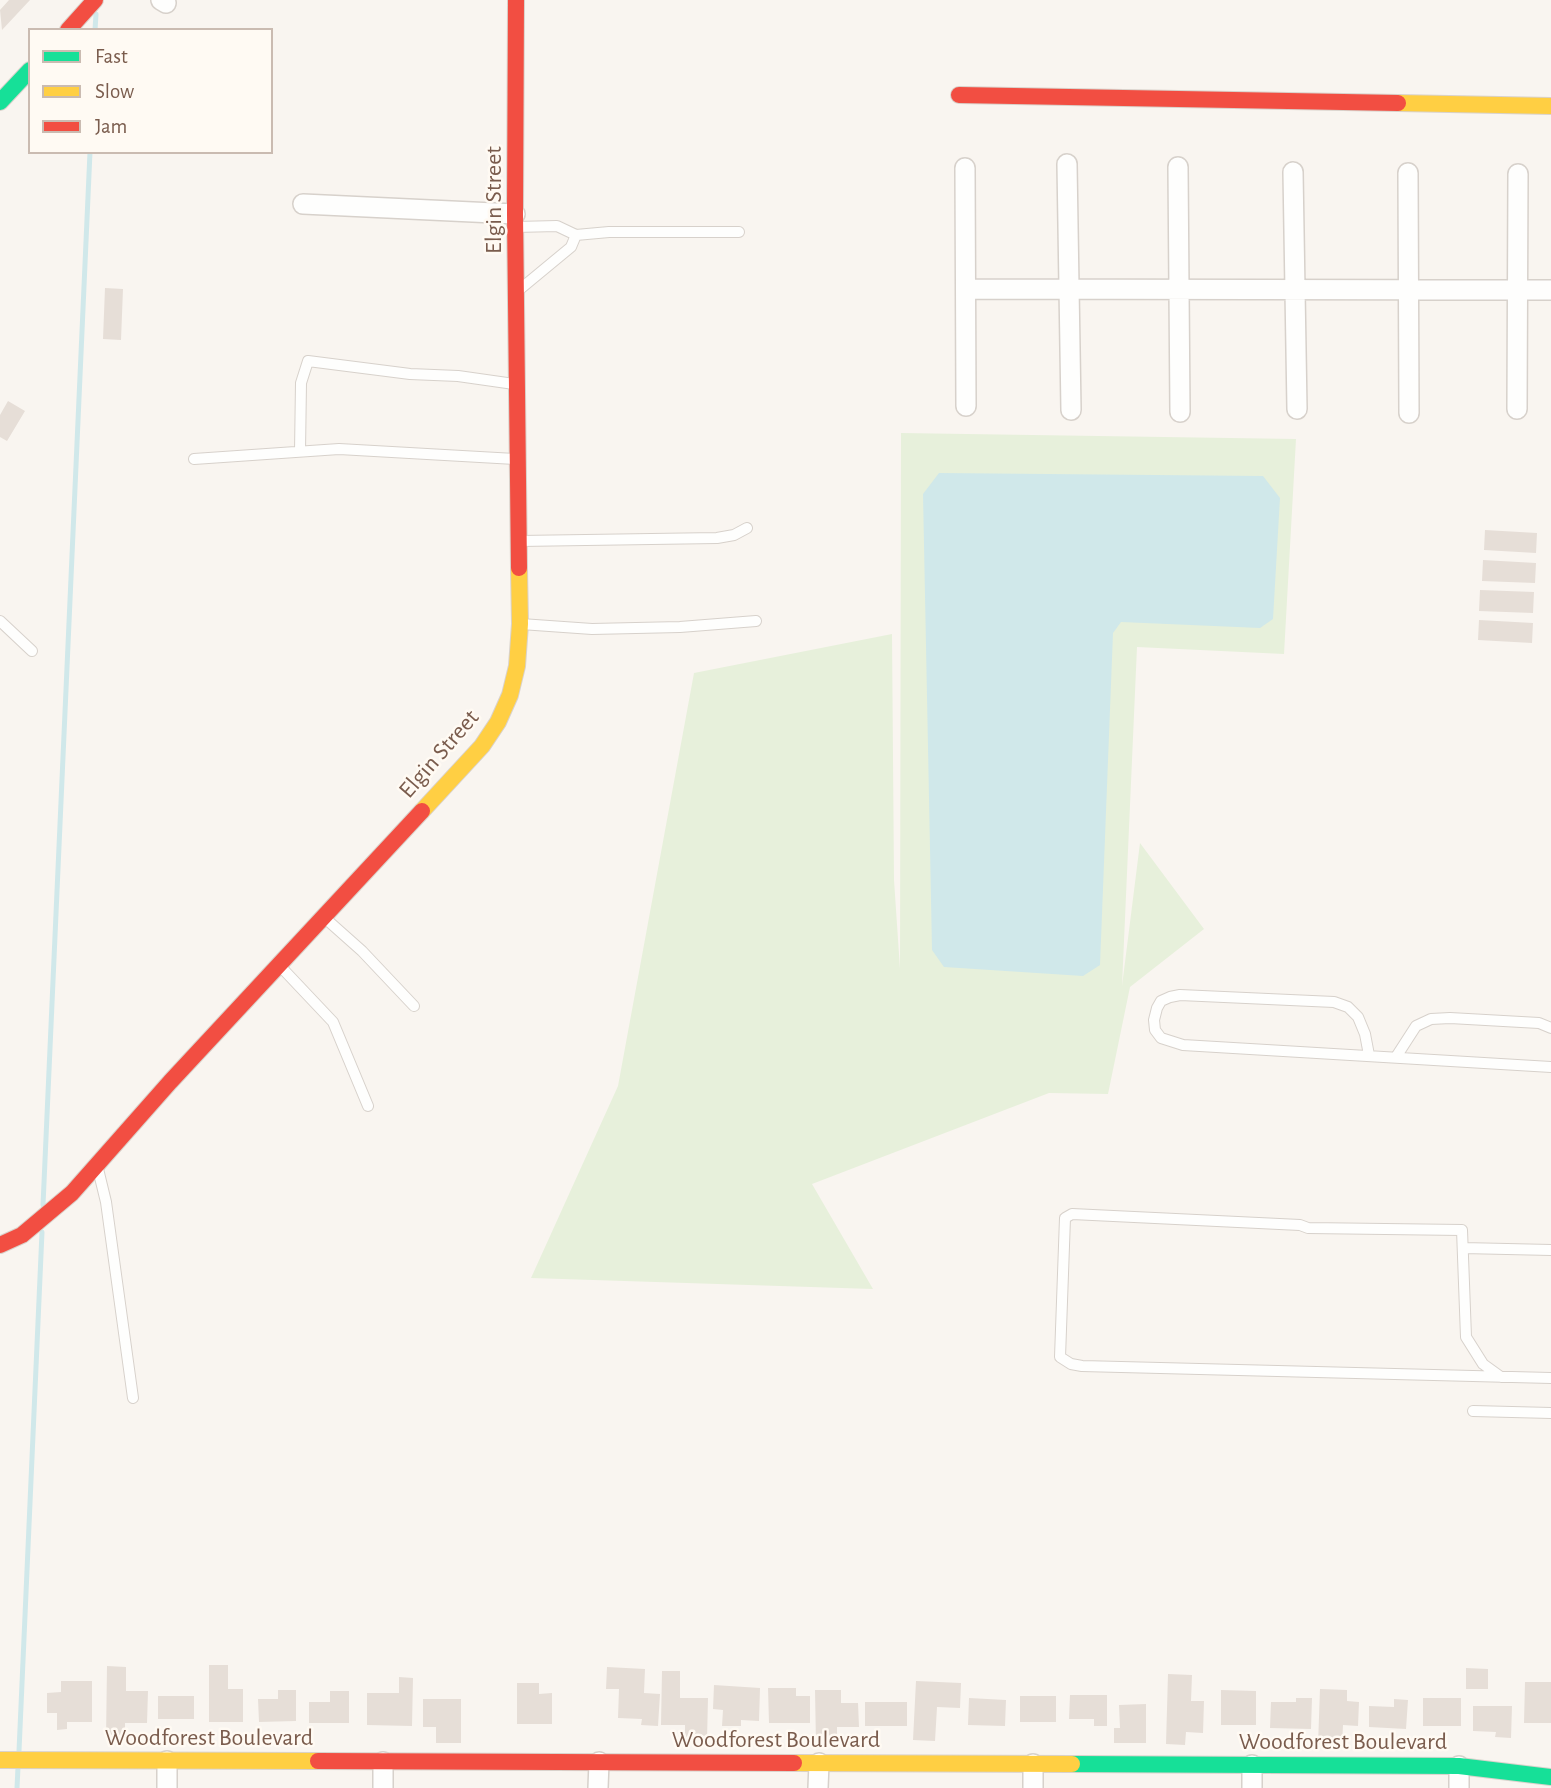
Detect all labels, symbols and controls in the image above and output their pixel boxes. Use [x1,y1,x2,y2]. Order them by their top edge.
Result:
legend [28,28,273,154]
text: Fast [95,46,128,67]
text: Slow [95,81,134,102]
text: Jam [95,116,127,137]
street label: Elgin Street [480,146,508,254]
street label: Elgin Street [393,704,485,804]
street label: Woodforest Boulevard [105,1724,313,1752]
street label: Woodforest Boulevard [672,1726,880,1754]
street label: Woodforest Boulevard [1239,1728,1447,1756]

